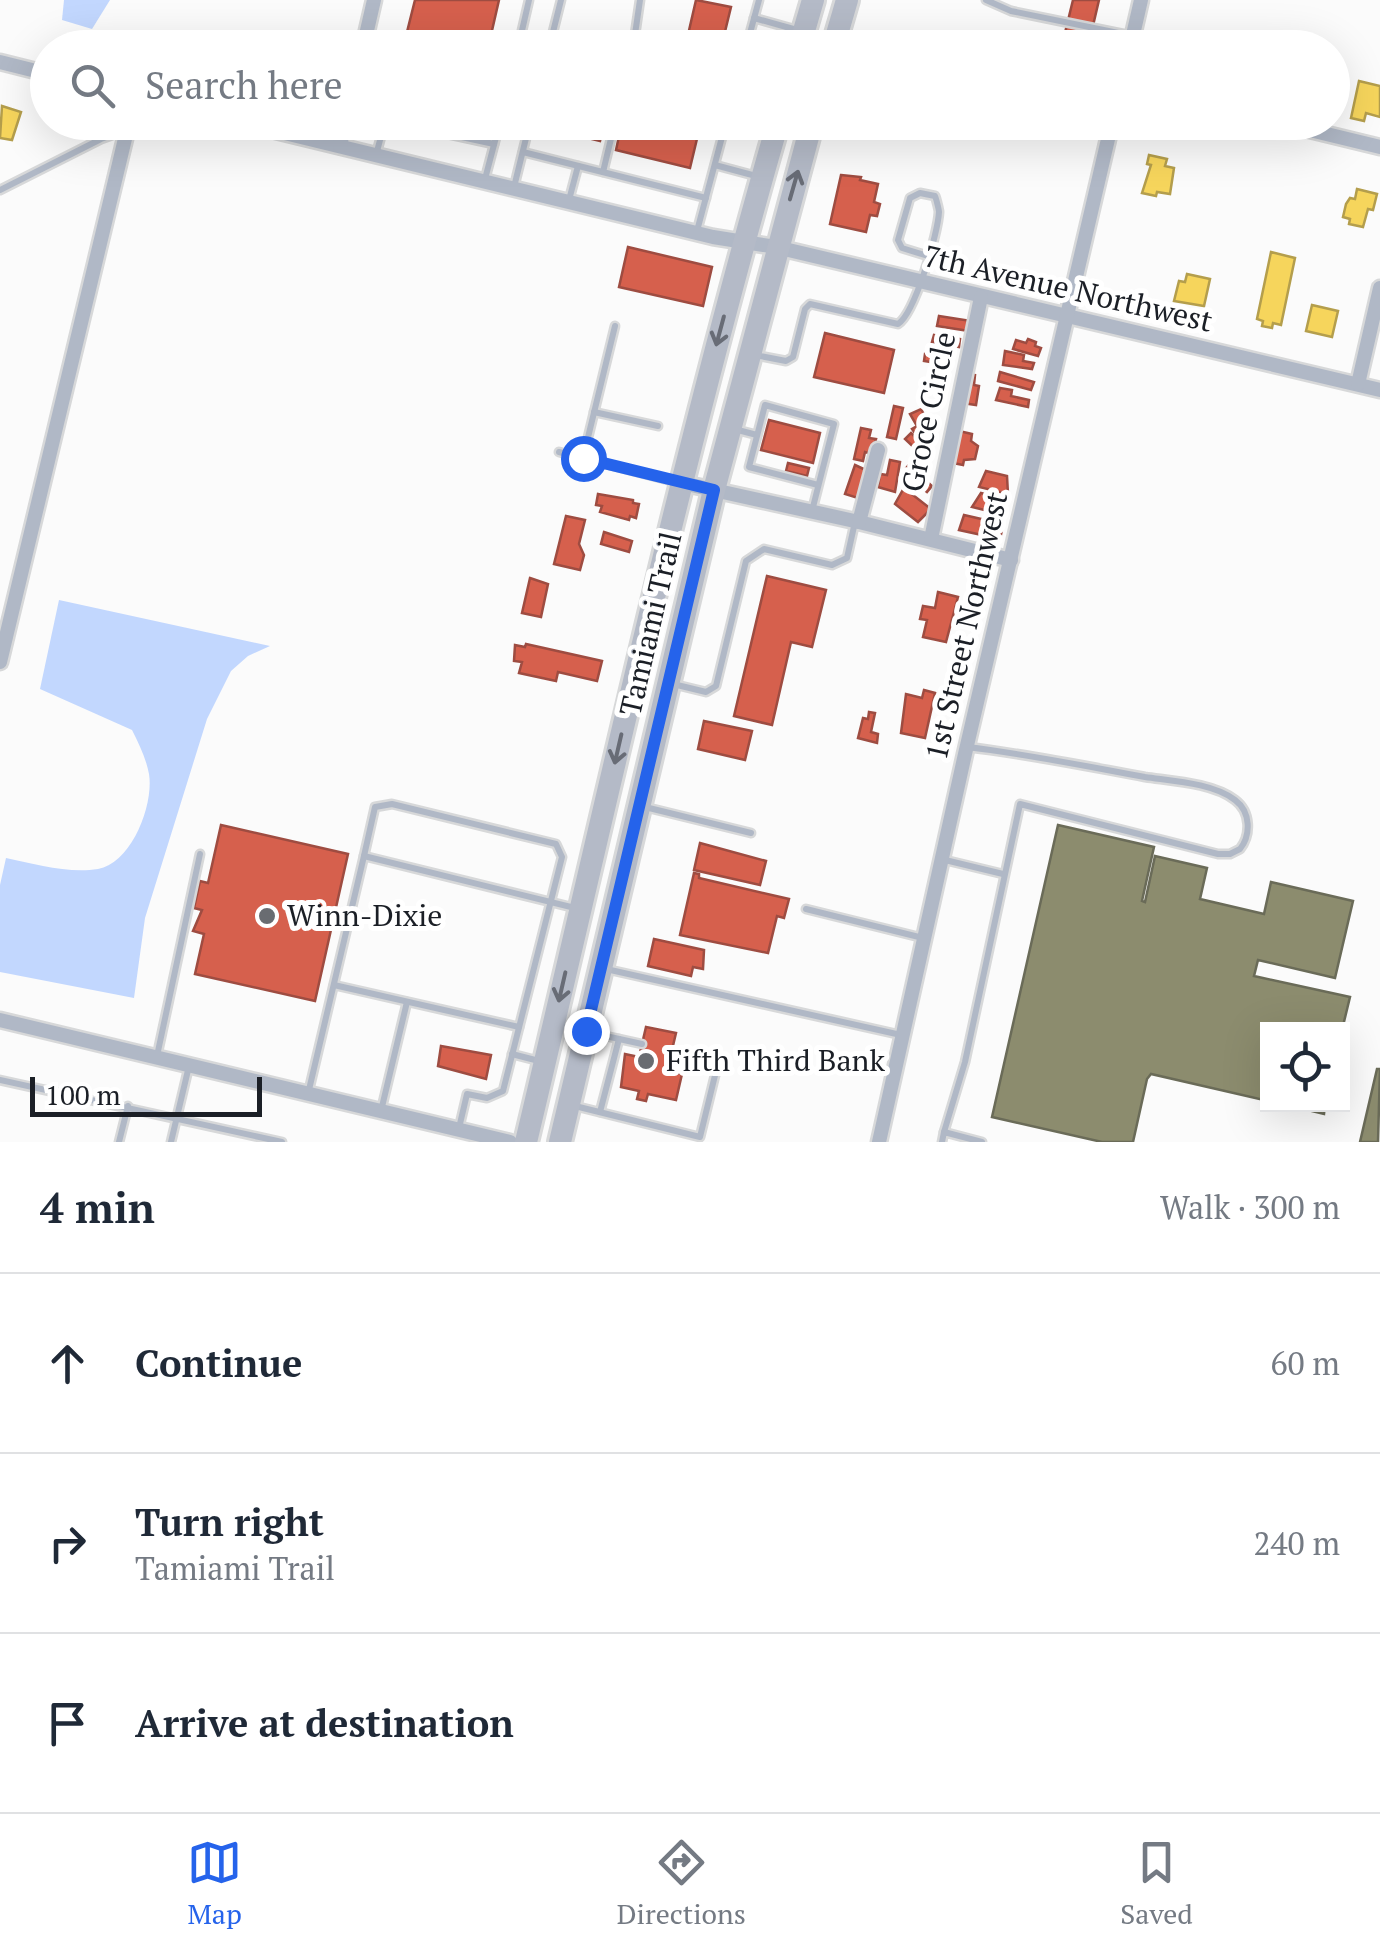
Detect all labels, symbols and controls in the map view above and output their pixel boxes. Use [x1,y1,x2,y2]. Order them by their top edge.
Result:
search box [30,30,1350,140]
icon: search [65,58,120,113]
text: Search here [145,60,343,110]
one-way arrow [786,170,804,201]
street label: 7th Avenue Northwest [920,235,1217,341]
one-way arrow [710,315,729,346]
street label: Groce Circle [892,328,964,495]
route start [561,436,607,482]
street label: 1st Street Northwest [916,488,1016,764]
street label: Tamiami Trail [609,528,691,720]
one-way arrow [608,732,627,764]
place label: Winn-Dixie [287,895,442,935]
marker: Winn-Dixie [256,905,278,927]
one-way arrow [552,970,570,1002]
route end [564,1009,610,1055]
map controls [1260,1022,1350,1112]
button: locate [1260,1022,1350,1112]
place label: Fifth Third Bank [666,1040,885,1080]
marker: Fifth Third Bank [635,1050,657,1072]
scale bar [30,1072,262,1116]
text: 100 m [45,1076,121,1113]
text: 4 min [40,1179,155,1235]
text: Walk · 300 m [1160,1186,1340,1228]
icon: ahead [40,1336,95,1391]
text: Continue [135,1338,302,1388]
text: 60 m [1270,1342,1340,1384]
text: Turn right [135,1497,324,1547]
icon: right [40,1516,95,1571]
text: 240 m [1253,1522,1340,1564]
text: Tamiami Trail [135,1547,335,1589]
icon: arrive [40,1696,95,1751]
text: Arrive at destination [135,1698,514,1748]
tab: Map [187,1835,242,1932]
tab: Directions [617,1835,746,1932]
tab: Saved [1120,1835,1193,1932]

